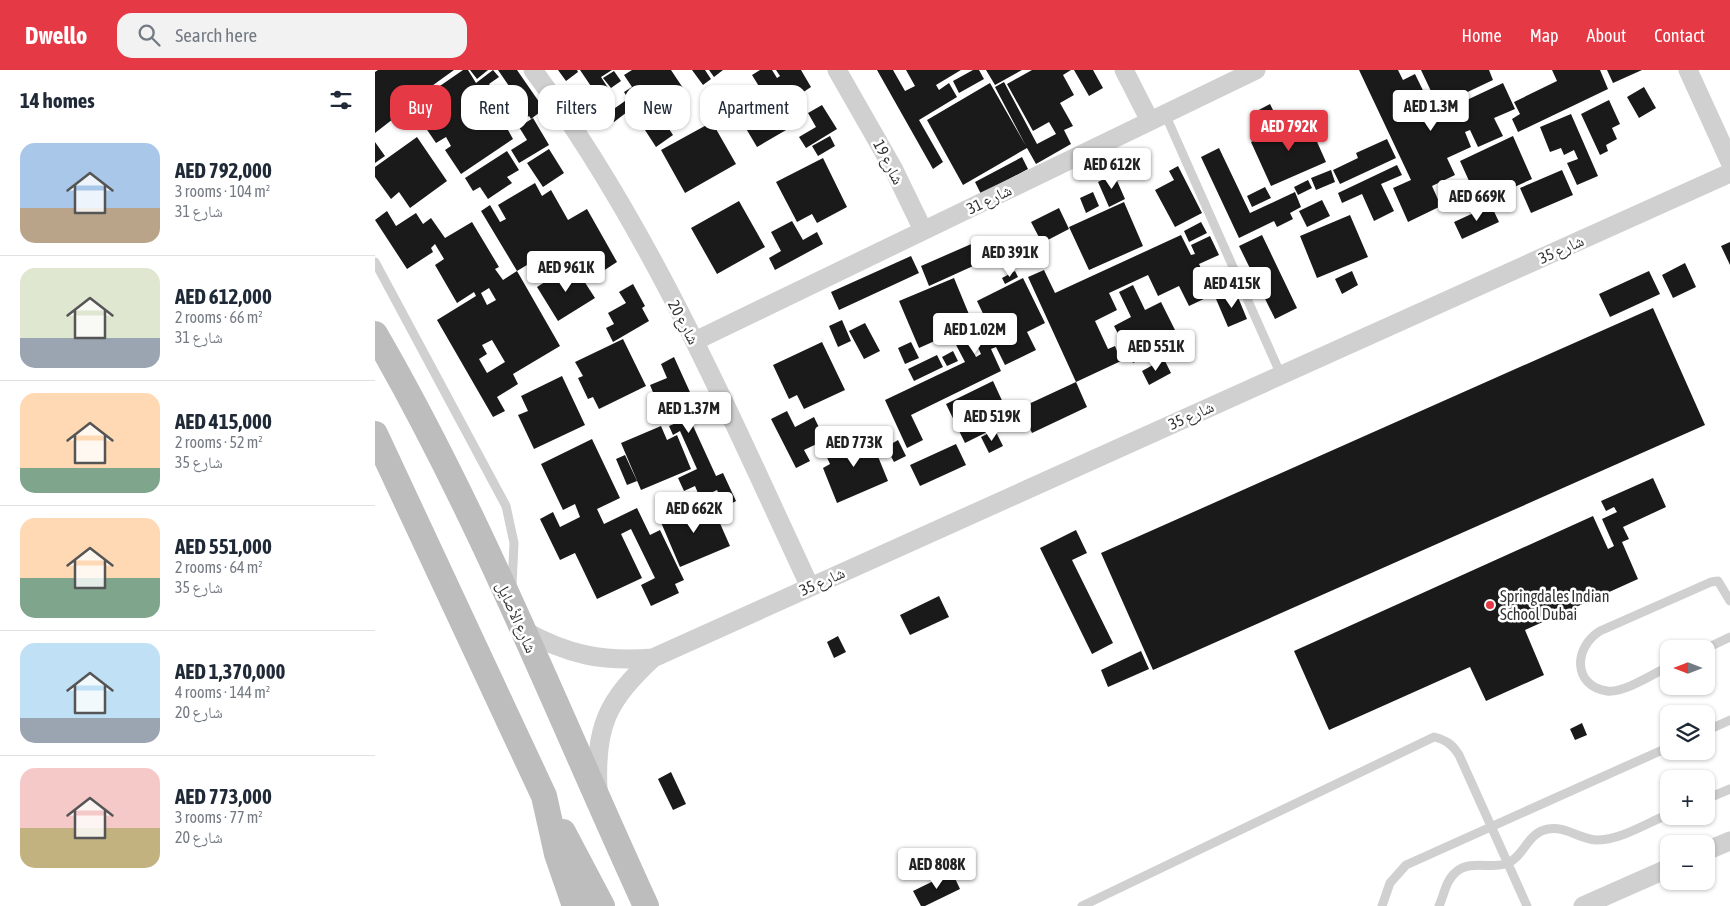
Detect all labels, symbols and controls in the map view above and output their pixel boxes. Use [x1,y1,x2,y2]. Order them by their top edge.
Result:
search box [117,13,467,58]
icon: search [135,21,163,49]
text: Dwello [25,22,87,49]
text: Search here [175,24,257,46]
text: Home [1462,25,1502,46]
text: Map [1530,25,1559,46]
text: About [1587,25,1626,46]
text: Contact [1654,25,1705,46]
chip: Buy [390,85,451,130]
chip: Rent [461,85,528,130]
chip: Filters [538,85,615,130]
chip: New [625,85,690,130]
chip: Apartment [700,85,807,130]
icon: filters [327,86,355,114]
text: 14 homes [20,88,95,112]
pin: AED 1.3M [1379,90,1483,132]
text: AED 1.3M [1404,97,1458,115]
pin: AED 792K [1237,109,1341,152]
text: AED 792K [1261,117,1317,135]
street label: شارع 19 [868,137,908,188]
pin: AED 612K [1060,148,1164,190]
text: AED 612K [1084,155,1140,173]
text: AED 792,000 [175,158,272,182]
icon: home [60,163,120,223]
street label: شارع 31 [964,180,1015,219]
pin: AED 669K [1425,180,1529,222]
text: 3 rooms · 104 m² [175,182,270,200]
text: AED 669K [1449,187,1505,205]
text: شارع 31 [175,202,223,220]
street label: شارع 35 [1536,231,1587,269]
pin: AED 391K [958,236,1062,278]
text: AED 391K [982,243,1038,261]
pin: AED 961K [514,250,618,293]
text: AED 961K [538,258,594,276]
pin: AED 415K [1180,266,1284,309]
text: AED 415K [1204,274,1260,292]
text: AED 612,000 [175,284,272,308]
icon: home [60,288,120,348]
street label: شارع 20 [663,297,703,348]
text: 2 rooms · 66 m² [175,308,263,326]
pin: AED 1.02M [918,312,1032,355]
text: AED 1.02M [944,320,1006,338]
text: شارع 31 [175,328,223,346]
pin: AED 551K [1104,330,1208,372]
text: AED 551K [1128,337,1184,355]
pin: AED 1.37M [632,392,746,434]
street label: شارع 35 [1166,397,1217,435]
text: AED 1.37M [658,399,720,417]
pin: AED 519K [940,400,1044,442]
text: AED 519K [964,407,1020,425]
text: AED 415,000 [175,409,272,433]
icon: home [60,413,120,473]
pin: AED 773K [802,426,906,468]
text: 2 rooms · 52 m² [175,433,263,451]
text: AED 773K [826,433,882,451]
text: شارع 35 [175,453,223,471]
pin: AED 662K [642,492,746,534]
text: AED 662K [666,499,722,517]
text: AED 551,000 [175,534,272,558]
icon: home [60,538,120,598]
text: 2 rooms · 64 m² [175,558,263,576]
street label: شارع 35 [797,563,848,601]
text: شارع 35 [175,578,223,596]
street label: شارع الأصايل [491,578,541,656]
place label: Springdales Indian School Dubai [1500,587,1610,623]
marker: Springdales Indian School Dubai [1484,599,1496,611]
north arrow [1660,640,1715,695]
map controls [1660,640,1715,890]
text: AED 1,370,000 [175,659,285,683]
icon: home [60,663,120,723]
text: 4 rooms · 144 m² [175,683,270,701]
text: شارع 20 [175,703,223,721]
button: layers [1660,705,1715,760]
button: + [1660,770,1715,825]
text: AED 773,000 [175,784,272,808]
icon: home [60,788,120,848]
text: 3 rooms · 77 m² [175,808,263,826]
text: شارع 20 [175,828,223,846]
button: − [1660,835,1715,890]
pin: AED 808K [885,848,989,890]
text: AED 808K [909,855,965,873]

